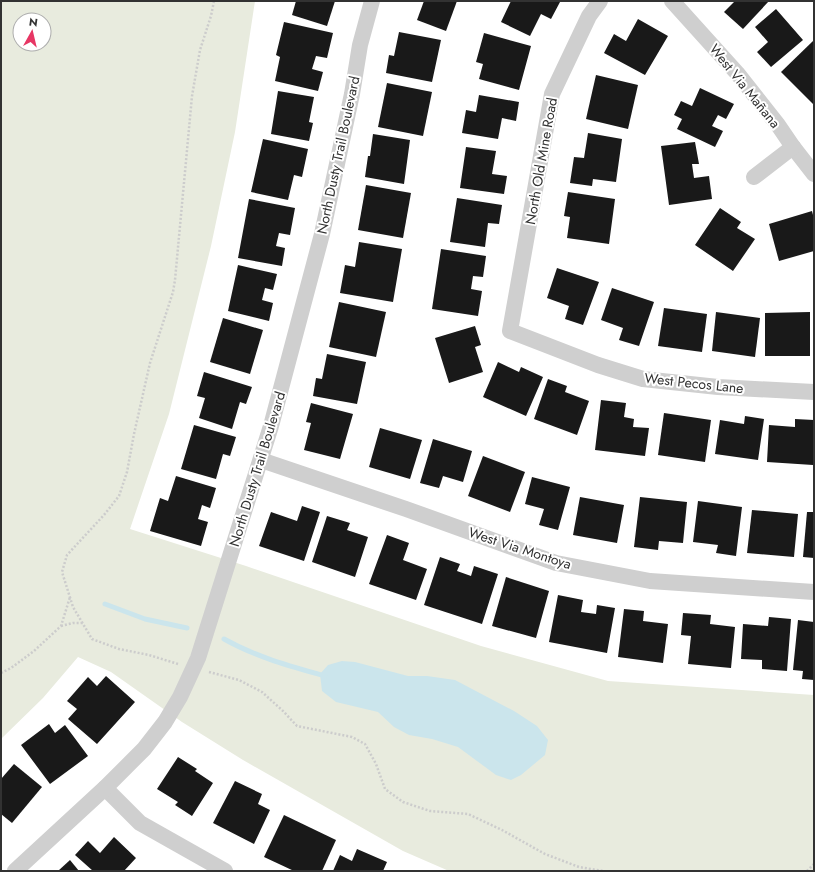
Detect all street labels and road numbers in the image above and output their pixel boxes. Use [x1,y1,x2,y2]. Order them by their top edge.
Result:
street label: West Via Mañana [705,40,785,132]
street label: North Dusty Trail Boulevard [311,74,365,236]
street label: North Old Mine Road [520,96,562,226]
street label: West Pecos Lane [644,368,744,398]
street label: North Dusty Trail Boulevard [224,389,290,549]
street label: West Via Montoya [466,522,574,574]

